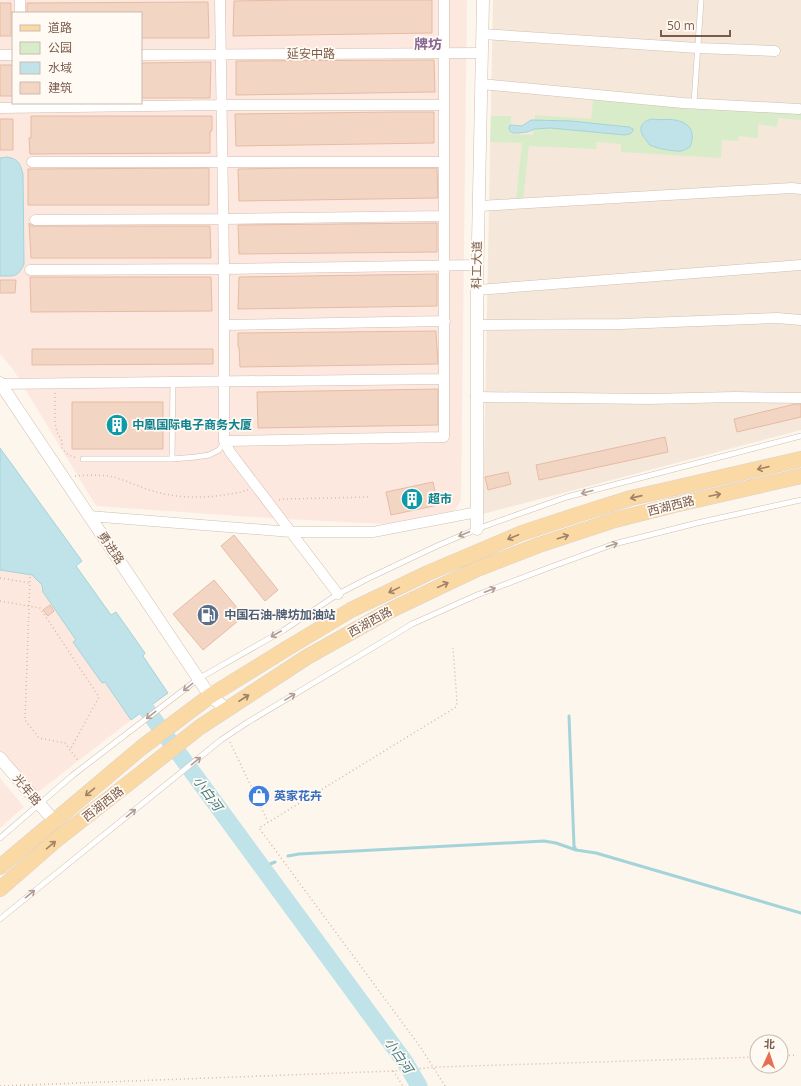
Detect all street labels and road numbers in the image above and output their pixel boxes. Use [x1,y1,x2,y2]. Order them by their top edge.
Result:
street label: 延安中路 [287,45,335,62]
street label: 科工大道 [468,241,485,289]
street label: 西湖西路 [646,491,696,520]
street label: 勇进路 [94,528,129,567]
street label: 西湖西路 [345,602,395,641]
street label: 光年路 [9,770,45,809]
street label: 西湖西路 [79,782,127,825]

